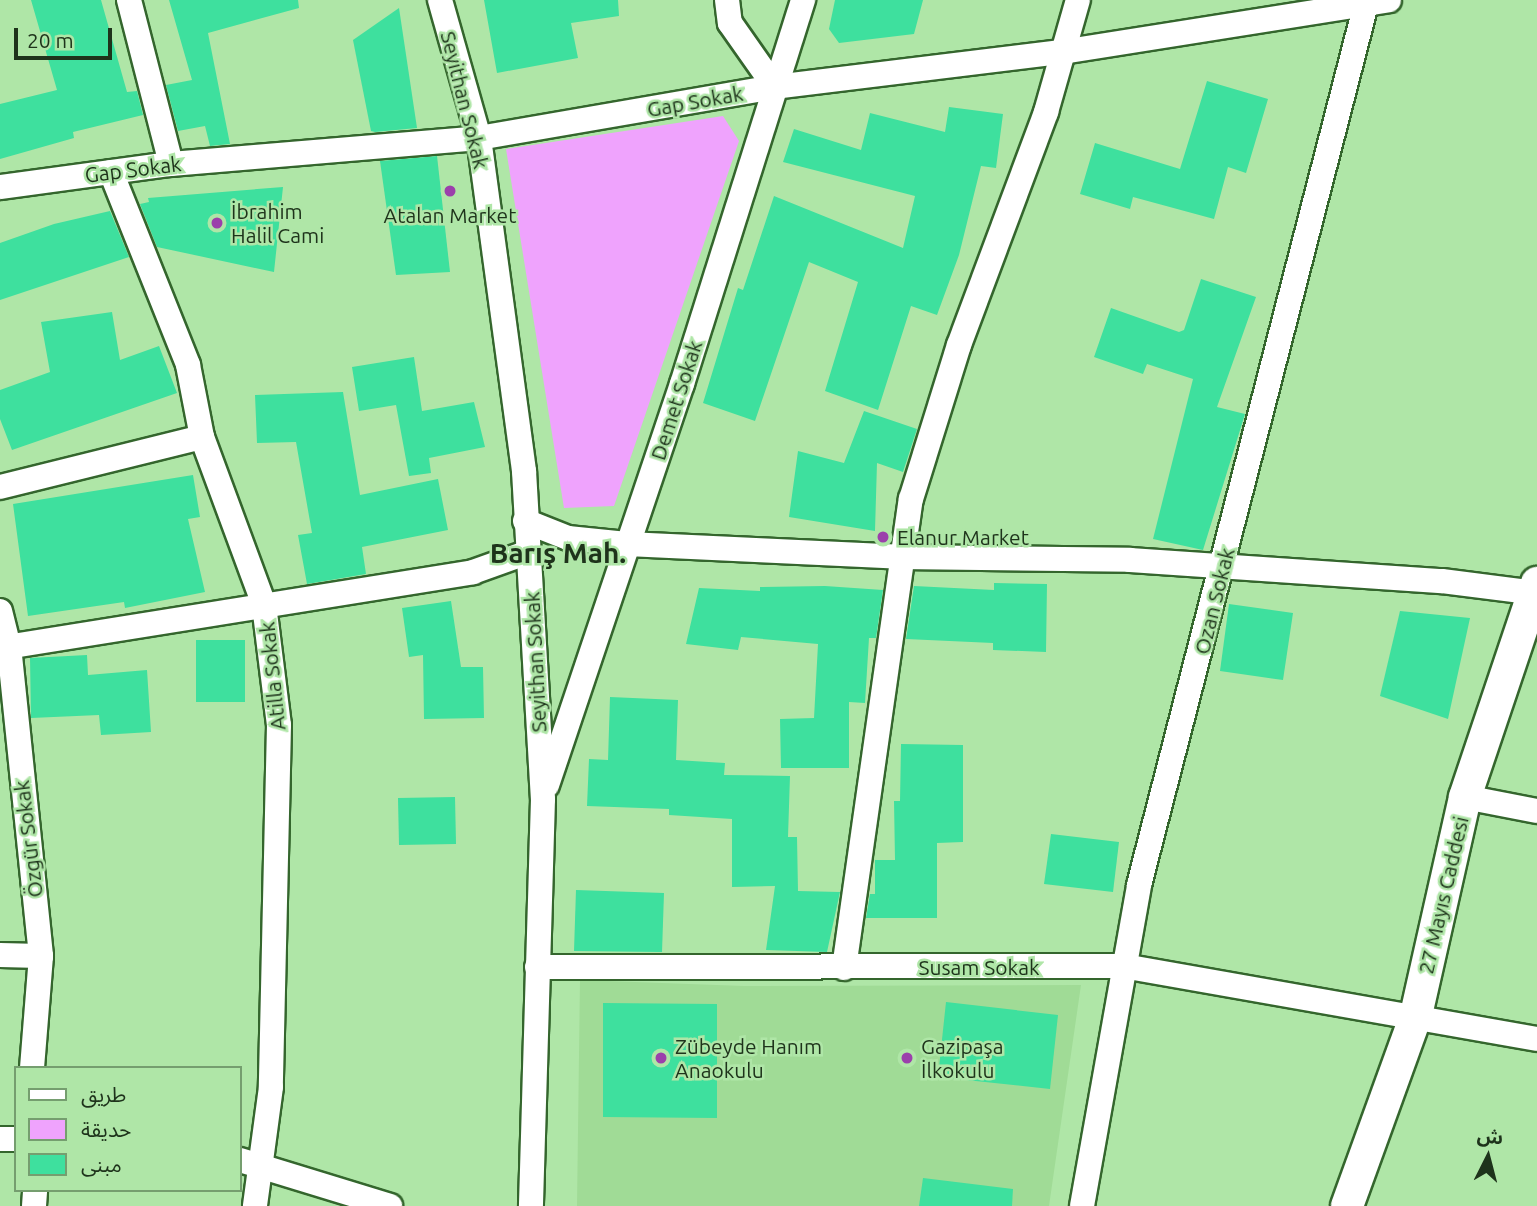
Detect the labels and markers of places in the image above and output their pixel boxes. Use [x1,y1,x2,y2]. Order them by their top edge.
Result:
marker: Atalan Market [442,183,458,199]
place label: İbrahim Halil Cami [231,198,324,248]
place label: Atalan Market [384,202,516,228]
marker: İbrahim Halil Cami [209,215,225,231]
place label: Elanur Market [897,524,1029,550]
marker: Elanur Market [875,529,891,545]
place label: Zübeyde Hanım Anaokulu [675,1033,822,1083]
place label: Gazipaşa İlkokulu [921,1033,1003,1083]
marker: Zübeyde Hanım Anaokulu [653,1050,669,1066]
marker: Gazipaşa İlkokulu [899,1050,915,1066]

